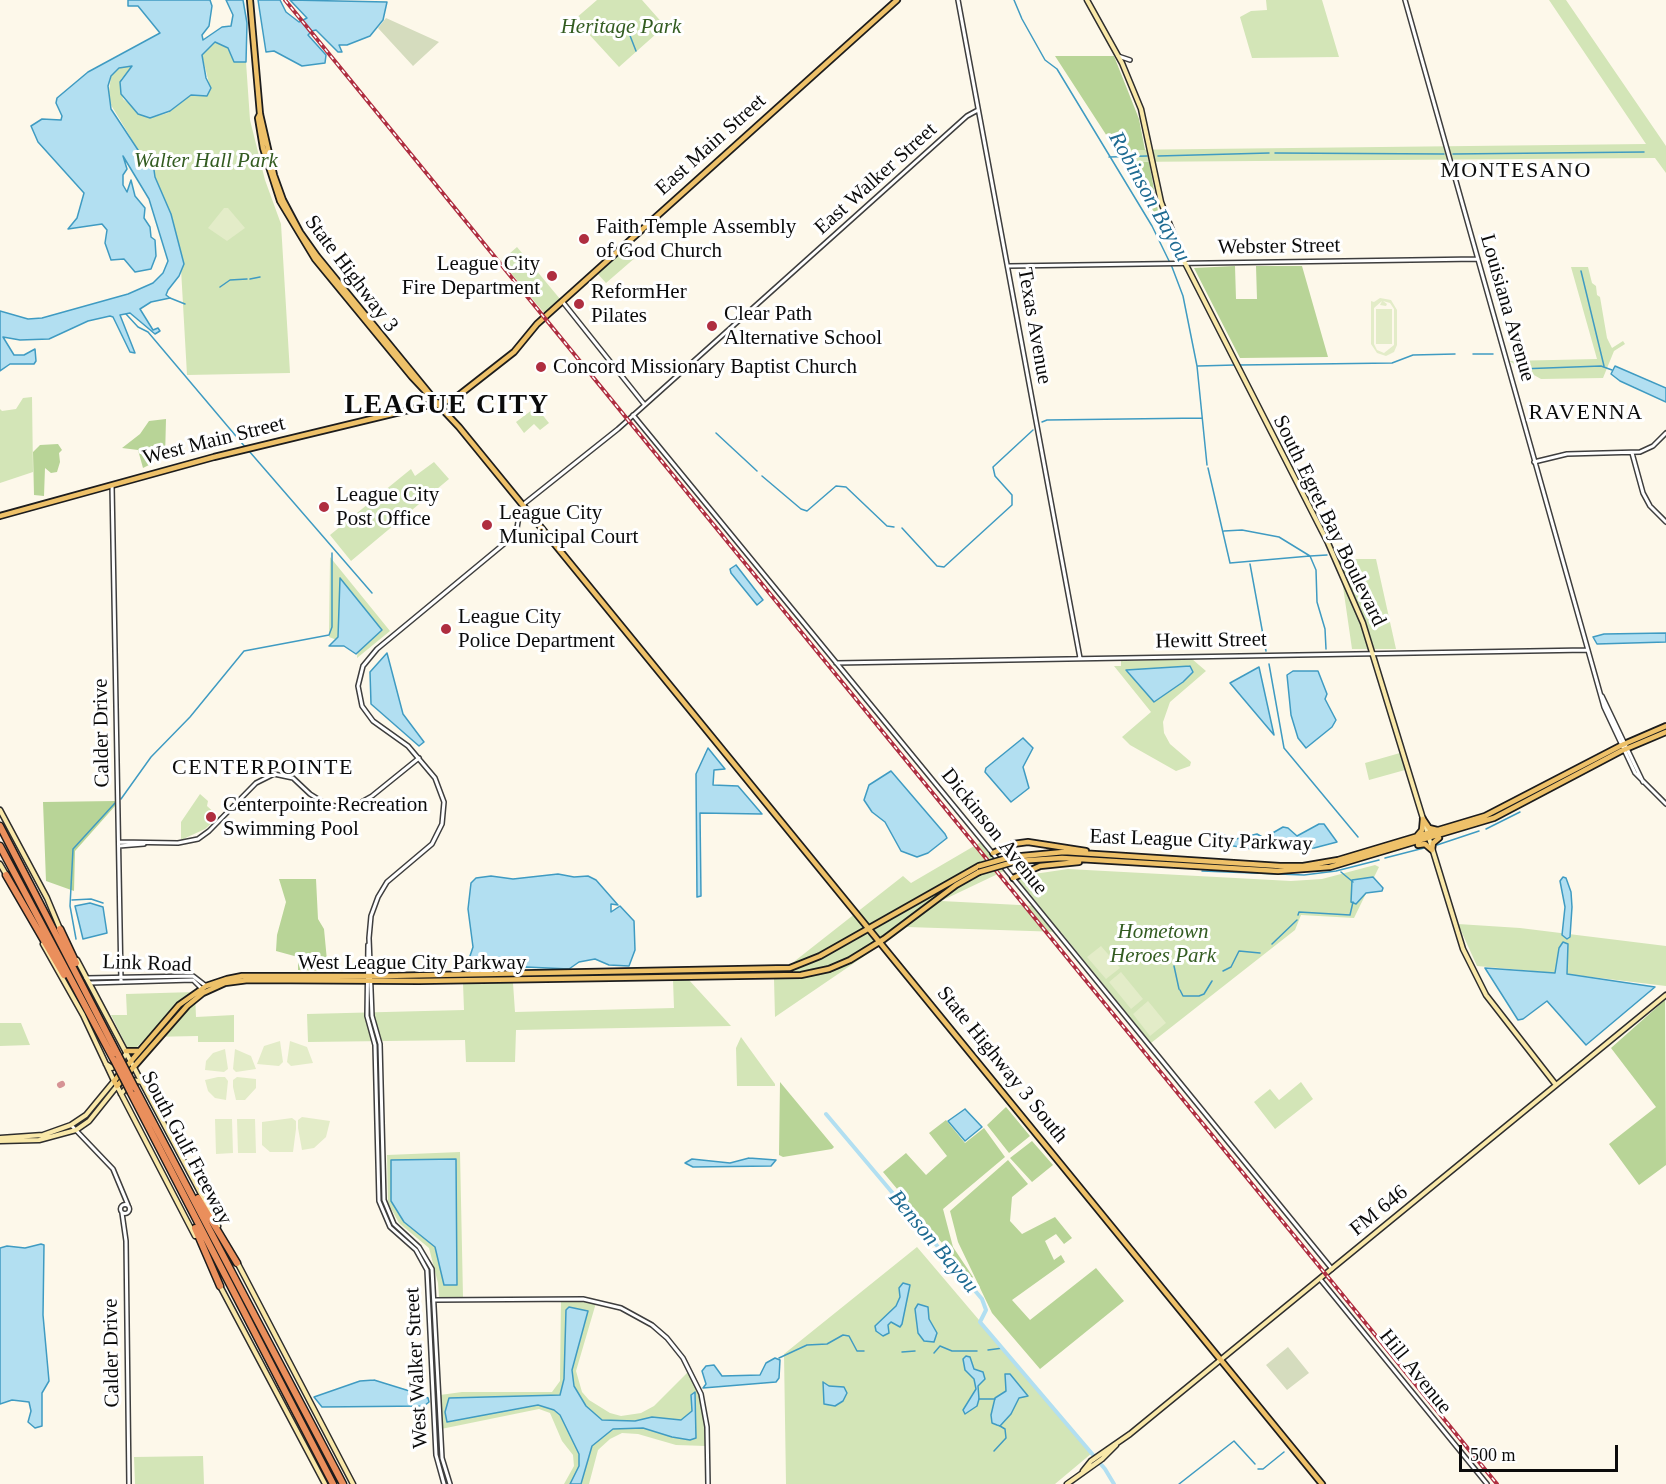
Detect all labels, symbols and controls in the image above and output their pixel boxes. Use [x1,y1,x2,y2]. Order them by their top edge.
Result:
park label: Heritage Park [561,14,681,40]
street label: East Main Street [651,89,771,201]
street label: East Walker Street [810,118,942,240]
water label: Robinson Bayou [1102,127,1196,267]
park label: Walter Hall Park [134,148,278,174]
district label: MONTESANO [1440,158,1592,184]
street label: State Highway 3 [299,211,403,337]
place label: Faith Temple Assembly of God Church [596,214,796,264]
marker: Faith Temple Assembly of God Church [577,232,591,246]
street label: Louisiana Avenue [1474,232,1540,384]
street label: Webster Street [1218,233,1340,261]
place label: League City Fire Department [402,251,540,301]
street label: Texas Avenue [1011,266,1057,386]
marker: League City Fire Department [545,269,559,283]
place label: ReformHer Pilates [591,279,687,329]
marker: ReformHer Pilates [572,297,586,311]
place label: Clear Path Alternative School [724,301,882,351]
marker: Clear Path Alternative School [705,319,719,333]
place label: Concord Missionary Baptist Church [553,354,857,380]
marker: Concord Missionary Baptist Church [534,360,548,374]
district label: LEAGUE CITY [345,390,549,422]
district label: RAVENNA [1528,400,1644,426]
street label: West Main Street [140,411,288,471]
street label: South Egret Bay Boulevard [1267,411,1391,631]
place label: League City Post Office [336,482,439,532]
marker: League City Post Office [317,500,331,514]
place label: League City Municipal Court [499,500,638,550]
marker: League City Municipal Court [480,518,494,532]
place label: League City Police Department [458,604,615,654]
marker: League City Police Department [439,622,453,636]
street label: Hewitt Street [1155,627,1267,655]
street label: Calder Drive [88,678,116,788]
district label: CENTERPOINTE [172,755,354,781]
street label: Dickinson Avenue [935,764,1053,900]
place label: Centerpointe Recreation Swimming Pool [223,792,428,842]
marker: Centerpointe Recreation Swimming Pool [204,810,218,824]
street label: East League City Parkway [1089,825,1313,857]
park label: Hometown Heroes Park [1110,919,1216,969]
street label: Link Road [102,950,192,978]
street label: West League City Parkway [298,950,526,976]
street label: State Highway 3 South [931,982,1073,1148]
street label: South Gulf Freeway [135,1067,237,1229]
street label: FM 646 [1345,1180,1413,1242]
water label: Benson Bayou [882,1185,984,1299]
street label: West Walker Street [400,1287,434,1449]
street label: Calder Drive [98,1298,126,1408]
street label: Hill Avenue [1373,1325,1457,1419]
scale bar [1462,1433,1621,1471]
text: 500 m [1470,1445,1516,1465]

